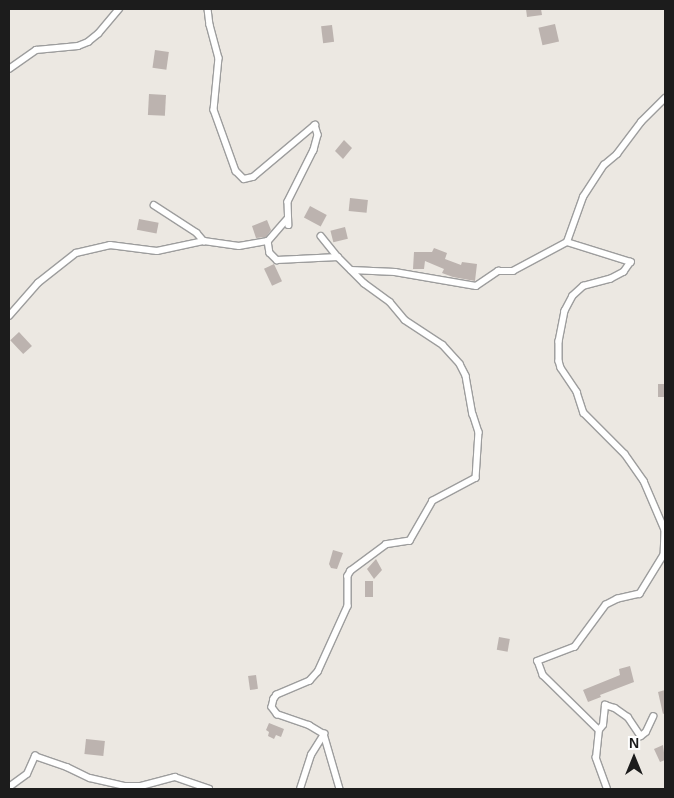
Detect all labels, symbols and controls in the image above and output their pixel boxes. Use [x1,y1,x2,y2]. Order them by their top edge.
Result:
north arrow [609,733,659,783]
text: N [629,735,639,751]

